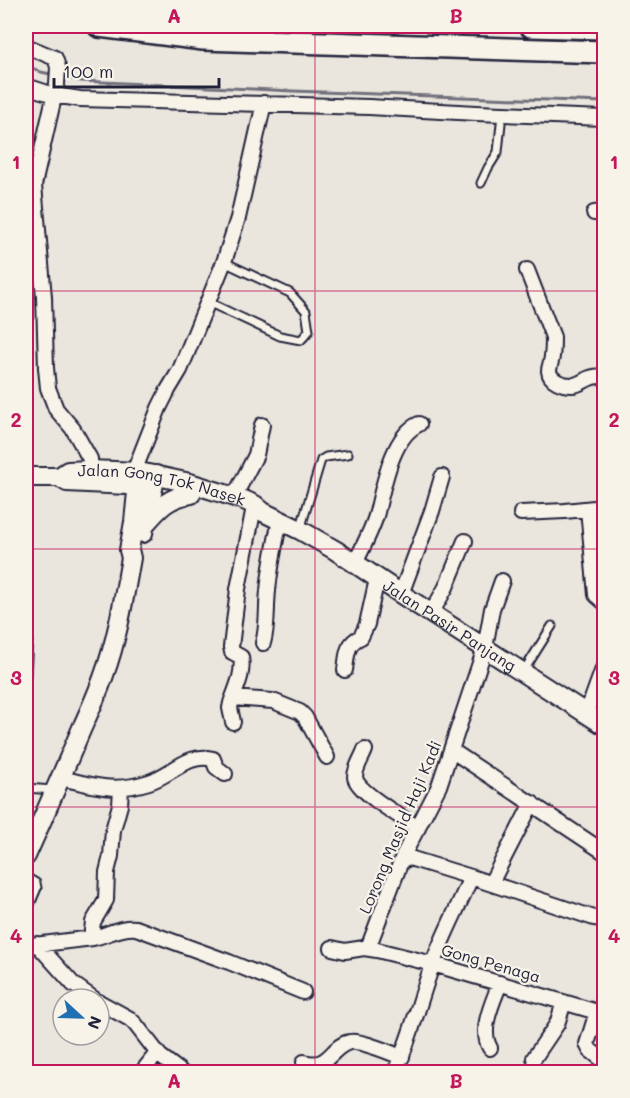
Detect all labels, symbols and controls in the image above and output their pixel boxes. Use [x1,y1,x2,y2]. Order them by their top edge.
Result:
text: A [167,2,181,28]
text: B [449,2,463,28]
scale bar [54,51,219,89]
text: 100 m [63,59,113,83]
text: 1 [12,148,20,174]
text: 1 [610,148,618,174]
text: 2 [10,406,22,432]
text: 2 [608,406,620,432]
street label: Jalan Gong Tok Nasek [77,459,248,510]
street label: Jalan Pasir Panjang [379,574,520,676]
text: 3 [10,664,22,690]
text: 3 [608,664,620,690]
street label: Lorong Masjid Haji Kadi [353,737,446,917]
text: 4 [10,922,23,948]
text: 4 [608,922,621,948]
street label: Gong Penaga [439,938,543,987]
north arrow [51,987,111,1047]
text: N [83,1013,107,1032]
text: A [167,1067,181,1093]
text: B [449,1067,463,1093]

